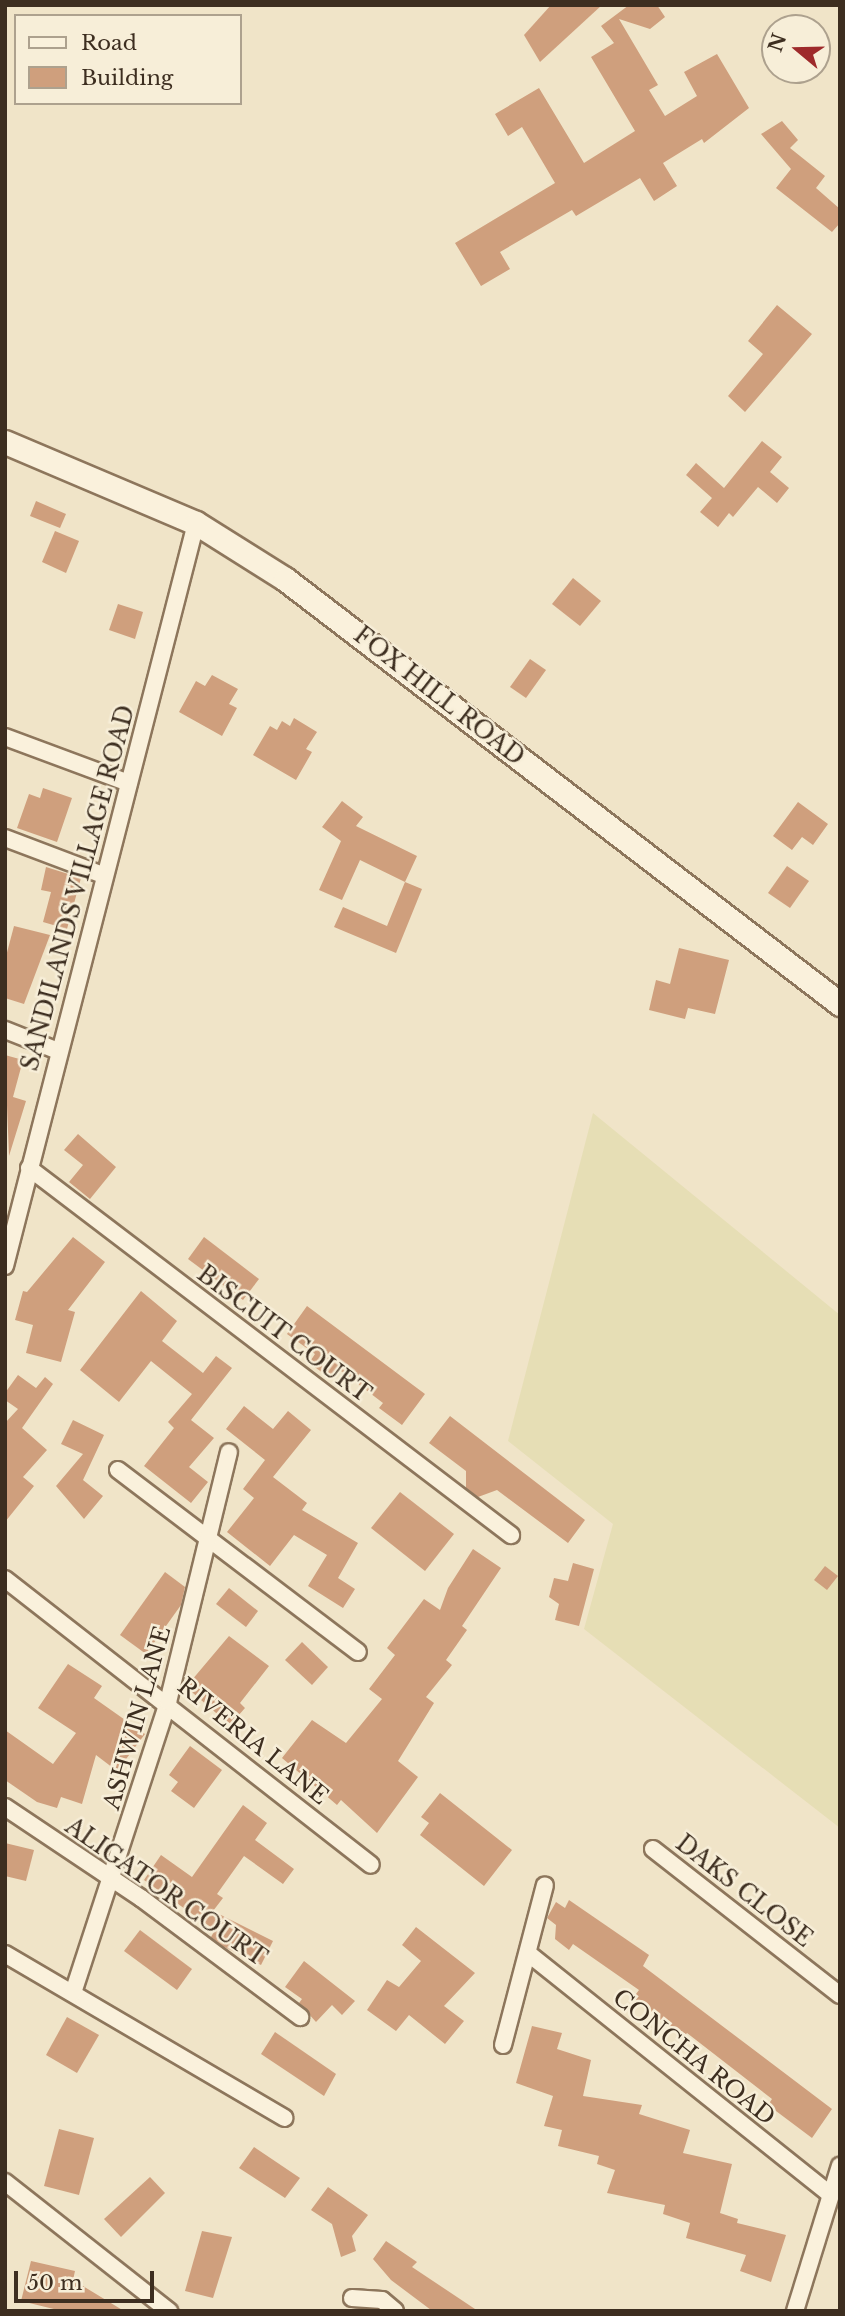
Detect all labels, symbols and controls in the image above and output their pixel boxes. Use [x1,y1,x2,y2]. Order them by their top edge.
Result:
legend [14,14,242,105]
north arrow [761,14,831,84]
text: Road [81,30,137,56]
text: N [764,30,791,55]
text: Building [81,65,173,91]
street label: FOX HILL ROAD [348,621,530,771]
street label: SANDILANDS VILLAGE ROAD [16,702,140,1074]
street label: BISCUIT COURT [192,1260,376,1408]
street label: ASHWIN LANE [98,1623,176,1813]
street label: RIVERIA LANE [172,1672,334,1810]
street label: ALIGATOR COURT [60,1812,272,1972]
street label: DAKS CLOSE [670,1829,818,1953]
street label: CONCHA ROAD [607,1983,781,2131]
scale bar [18,2256,158,2300]
text: 50 m [27,2270,82,2296]

